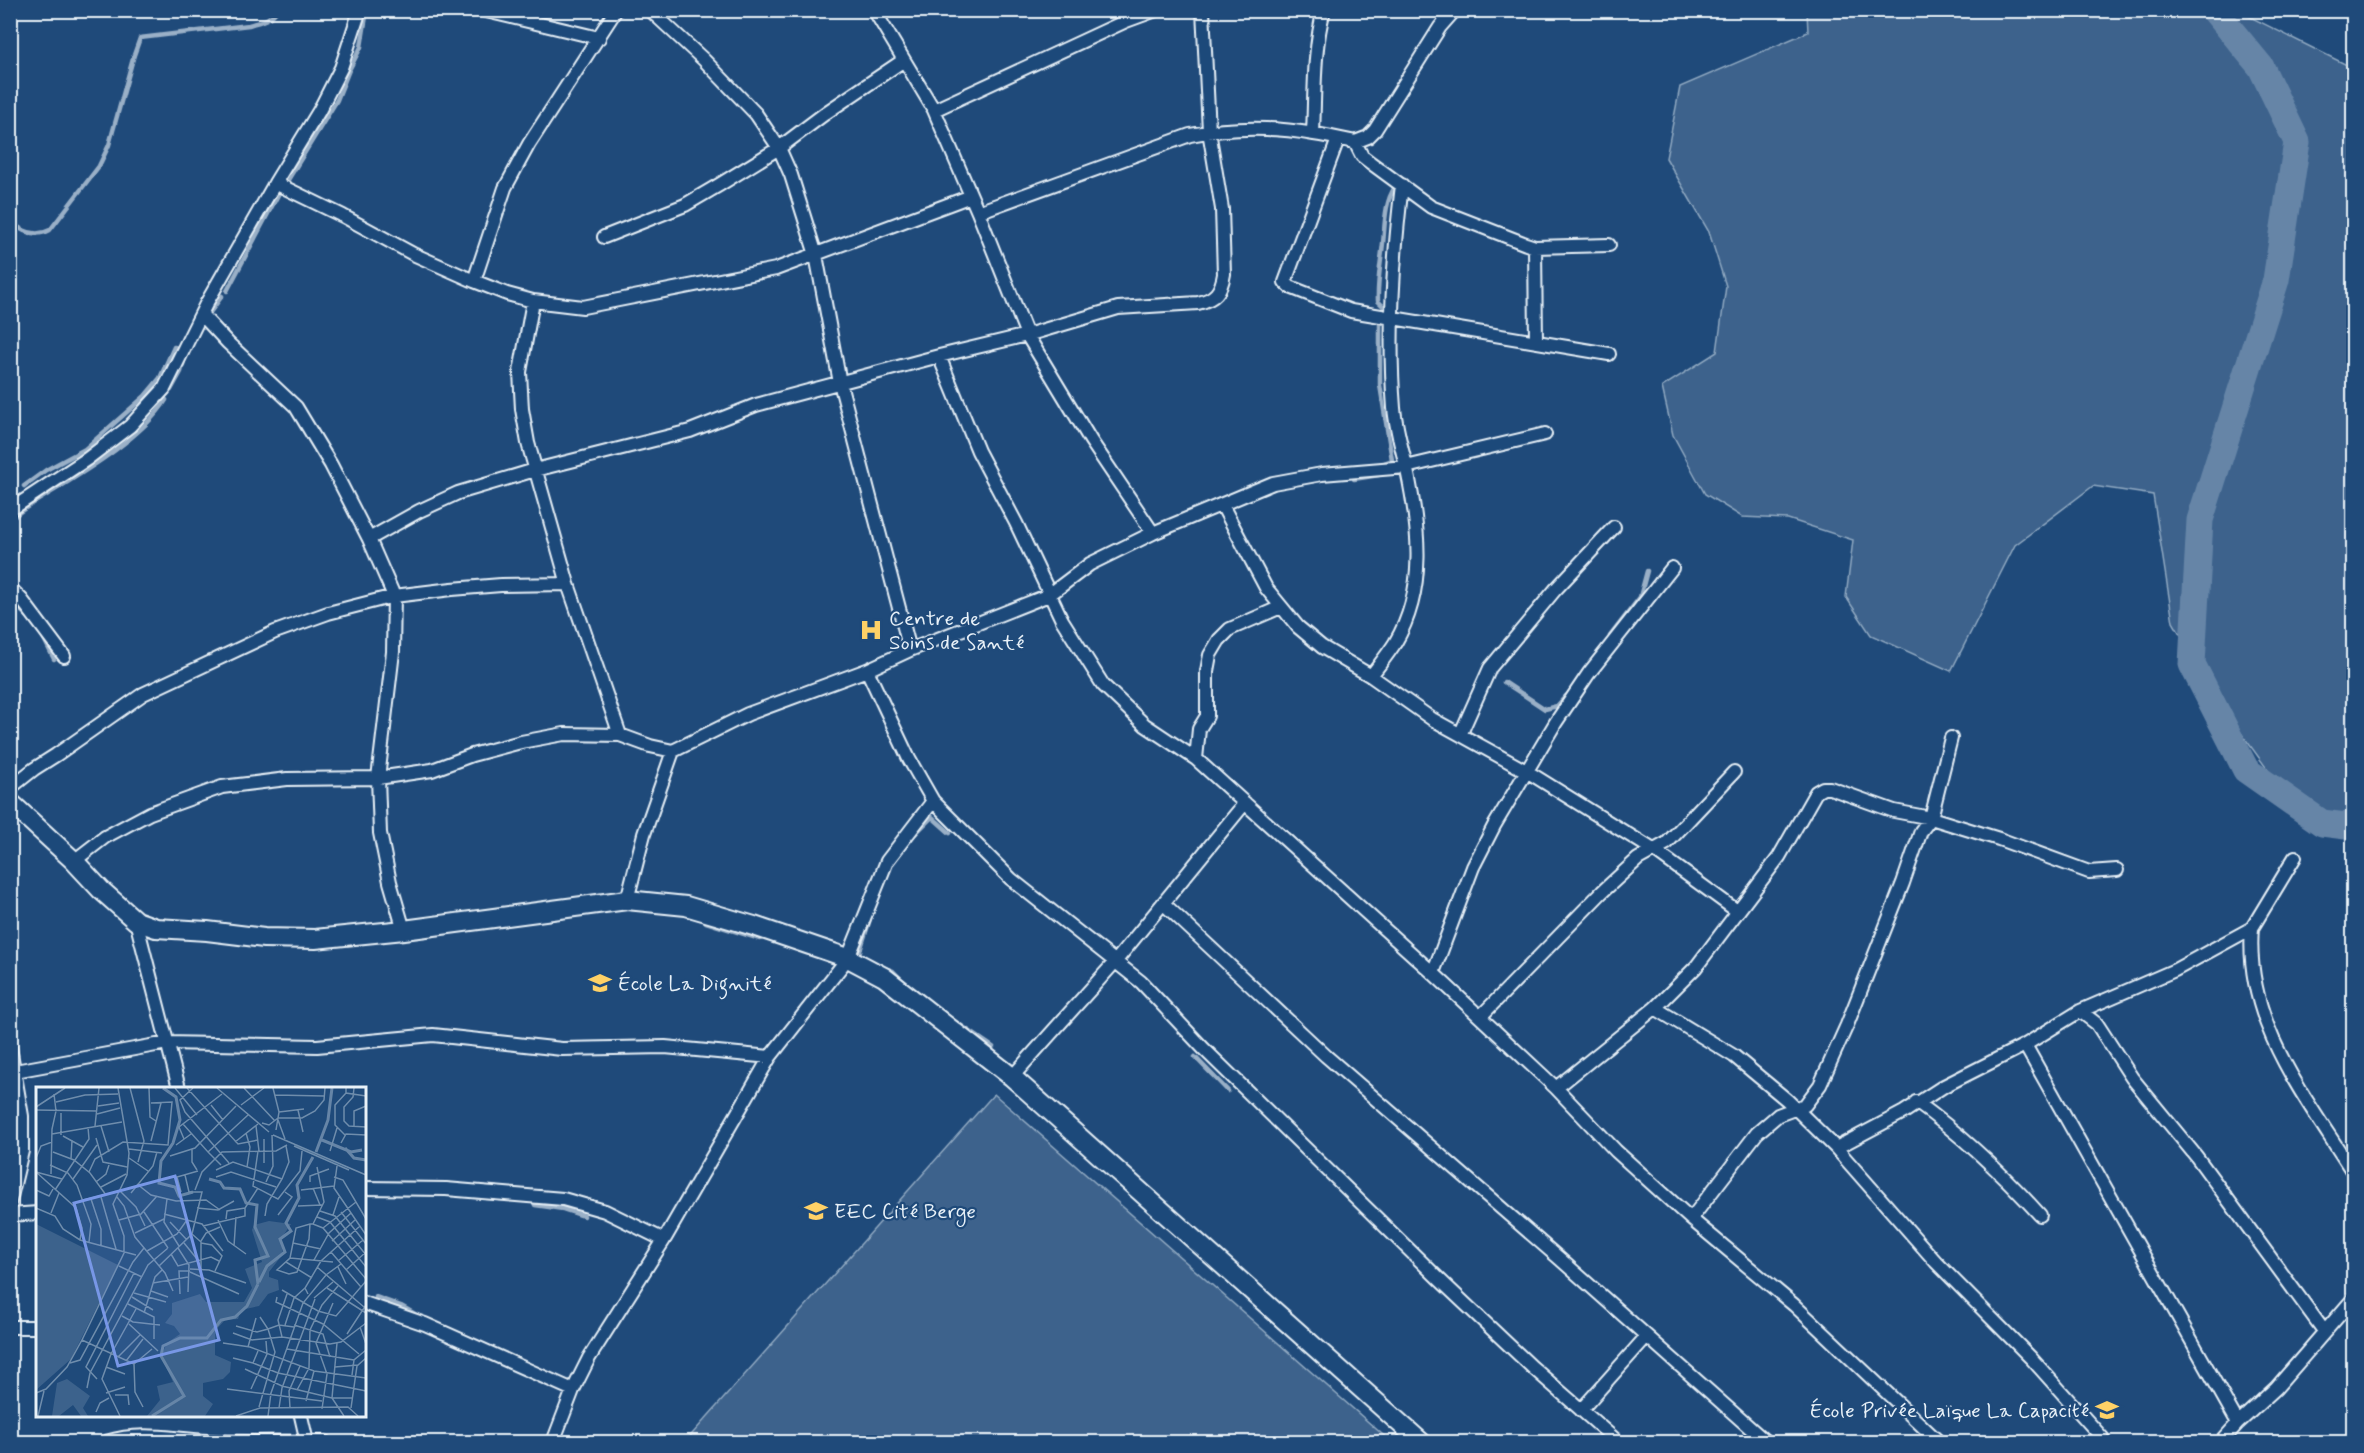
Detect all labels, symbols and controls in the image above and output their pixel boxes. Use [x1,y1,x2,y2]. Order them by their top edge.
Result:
place label: Centre de Soins de Santé [889,605,1024,657]
hospital icon: Centre de Soins de Santé [858,617,884,643]
school or university icon: École La Dignité [587,970,613,996]
place label: École La Dignité [618,970,772,1000]
inset map [36,1087,366,1417]
school or university icon: EEC Cité Berge [803,1198,829,1224]
place label: EEC Cité Berge [834,1198,976,1227]
place label: École Privée Laïque La Capacité [1810,1397,2089,1425]
school or university icon: École Privée Laïque La Capacité [2094,1397,2120,1423]

